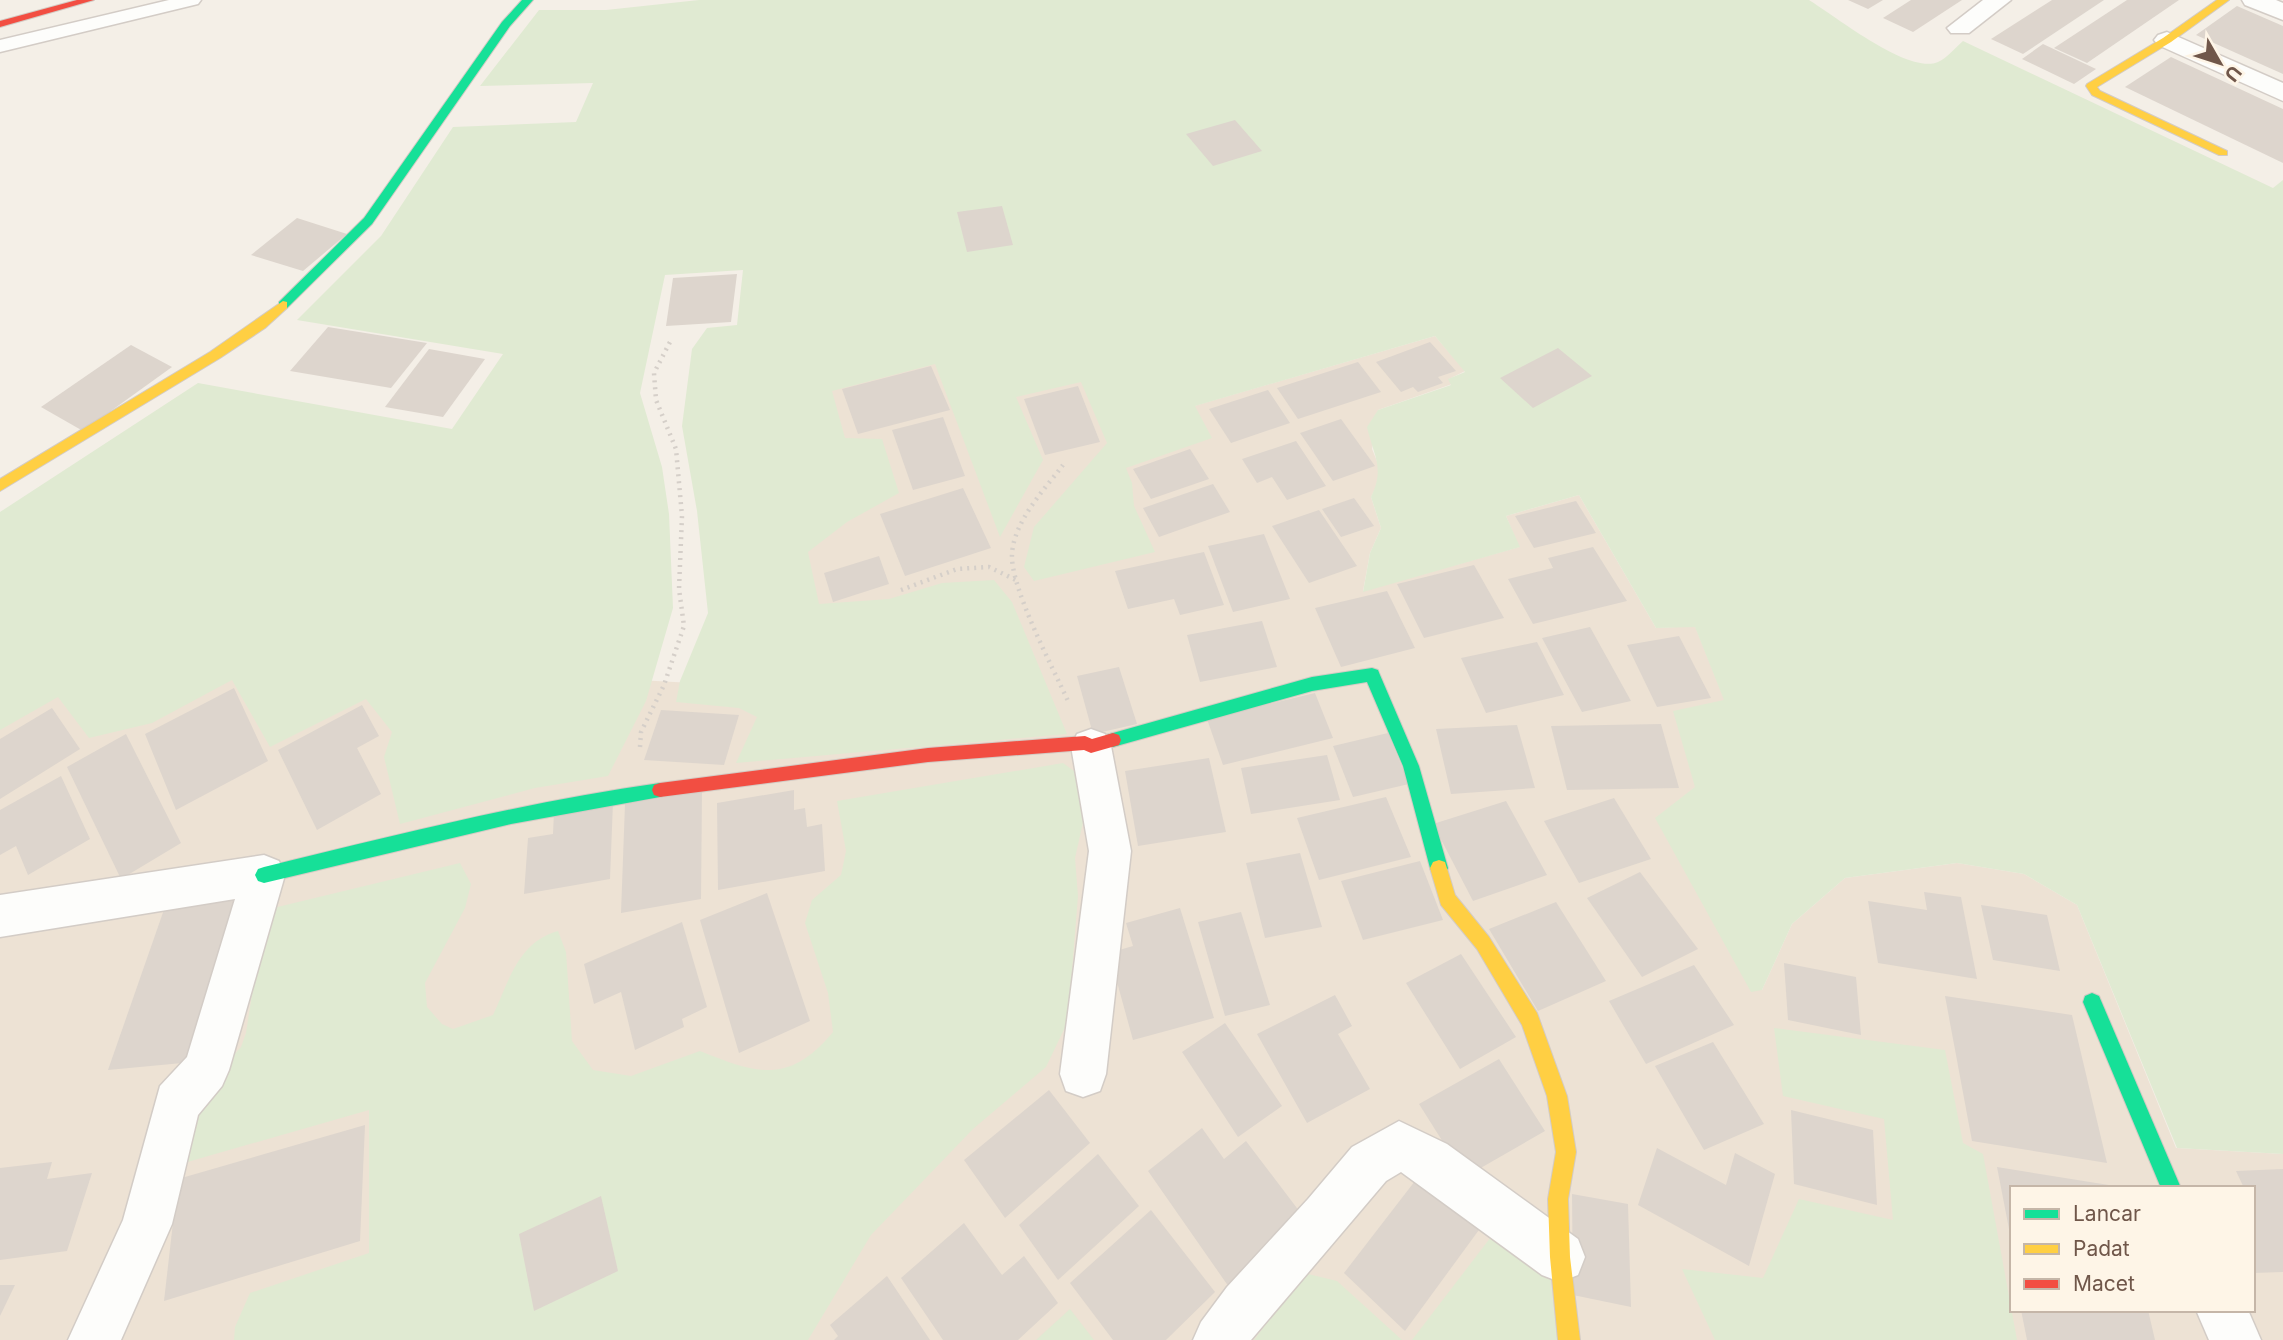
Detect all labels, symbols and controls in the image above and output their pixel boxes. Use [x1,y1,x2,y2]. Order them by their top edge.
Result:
north arrow [2185,28,2255,98]
text: U [2220,61,2246,86]
legend [2010,1186,2255,1312]
text: Lancar [2073,1201,2141,1226]
text: Padat [2073,1236,2130,1261]
text: Macet [2073,1271,2135,1296]

